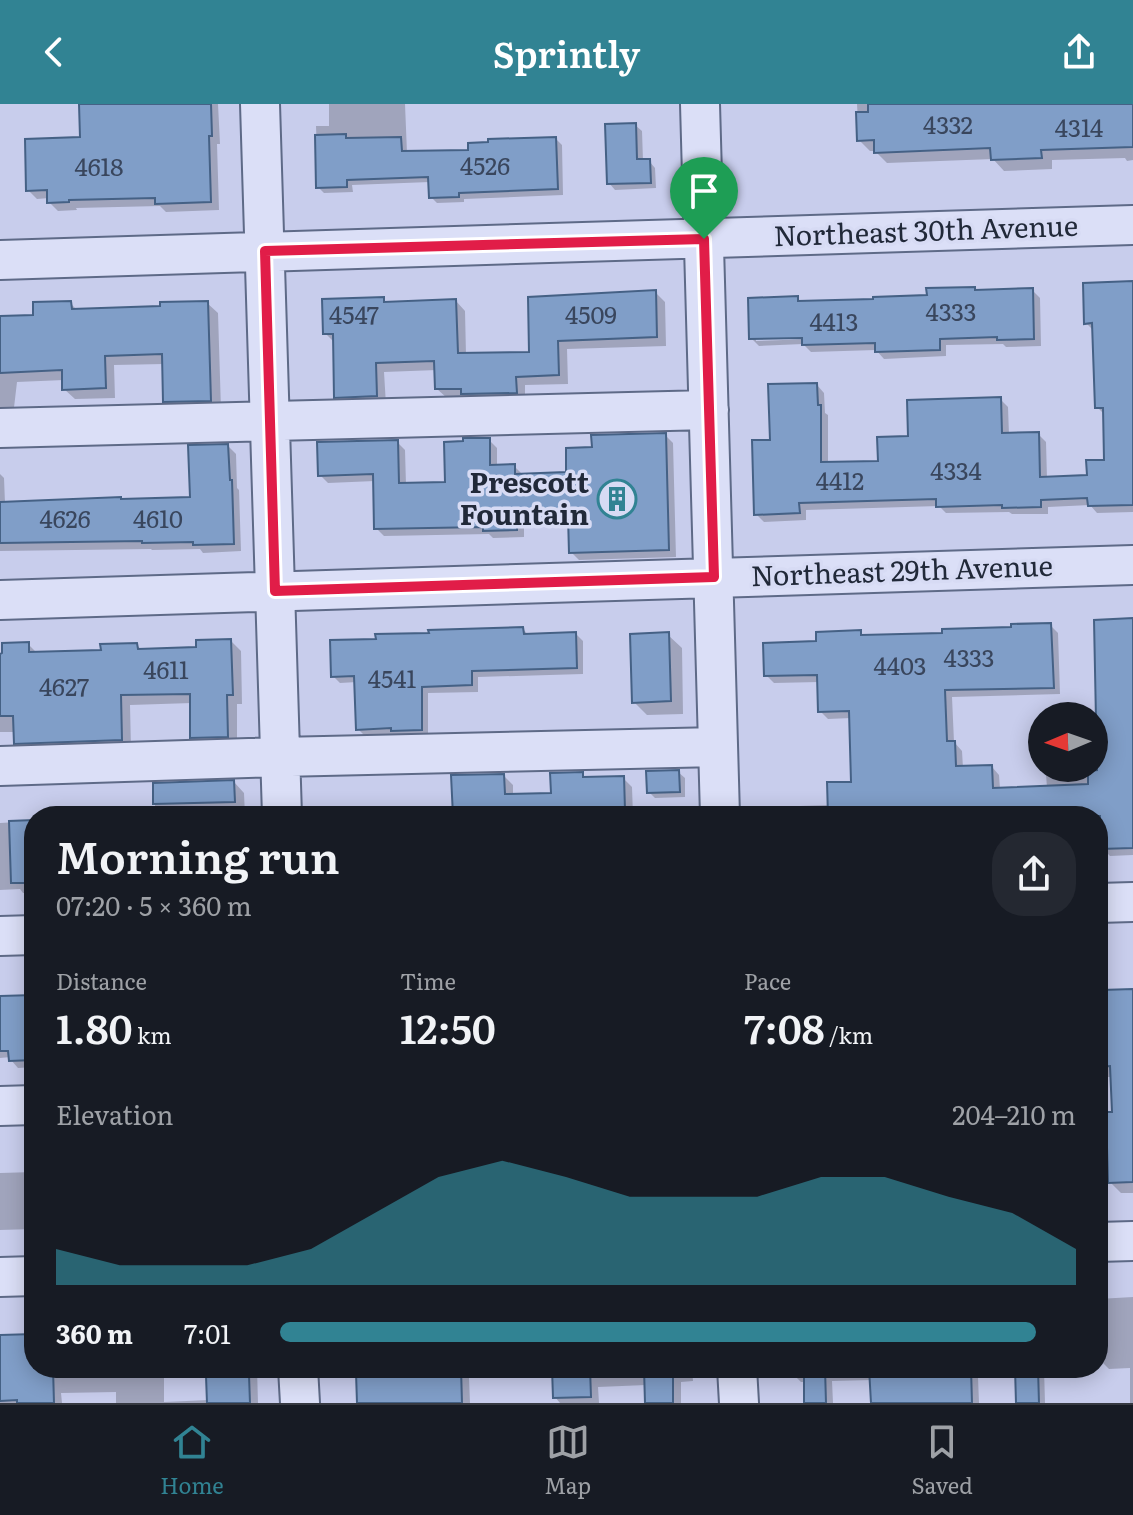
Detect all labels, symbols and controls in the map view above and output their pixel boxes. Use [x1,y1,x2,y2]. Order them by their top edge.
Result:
text: Sprintly [493,26,640,79]
icon: back [32,30,76,74]
icon: share [1057,30,1101,74]
house number: 4332 [923,106,973,141]
house number: 4314 [1055,109,1103,144]
house number: 4526 [460,147,510,182]
house number: 4618 [74,148,124,183]
pin [670,157,738,239]
icon: arrive [682,169,726,213]
street label: Northeast 30th Avenue [773,203,1079,255]
house number: 4333 [926,293,976,328]
house number: 4547 [329,296,379,331]
house number: 4509 [565,296,617,331]
house number: 4413 [809,303,859,338]
house number: 4334 [930,452,982,487]
place label: Prescott Fountain [460,460,590,534]
house number: 4412 [816,462,864,497]
building icon: Prescott Fountain [596,478,638,520]
house number: 4626 [39,500,91,535]
house number: 4610 [133,500,183,535]
street label: Northeast 29th Avenue [750,543,1054,595]
house number: 4333 [944,639,994,674]
house number: 4403 [874,647,926,682]
house number: 4611 [143,651,189,686]
house number: 4541 [368,660,416,695]
house number: 4627 [39,668,89,703]
north arrow [1028,702,1108,782]
map controls [1028,702,1108,782]
text: Morning run [56,822,340,888]
button: share [992,832,1076,916]
text: 07:20 · 5 × 360 m [56,885,252,924]
text: Distance [56,964,147,997]
text: Time [400,964,456,997]
text: Pace [744,964,791,997]
text: 1.80 [56,997,133,1056]
text: 12:50 [400,997,496,1056]
text: 7:08 [744,997,825,1056]
text: km [133,1018,172,1051]
text: /km [825,1018,873,1051]
text: Elevation [56,1094,174,1133]
text: 204–210 m [952,1094,1076,1133]
text: 360 m [56,1313,133,1352]
text: 7:01 [184,1313,231,1352]
tab: Home [160,1420,224,1501]
tab: Map [544,1420,591,1501]
tab: Saved [911,1420,973,1501]

